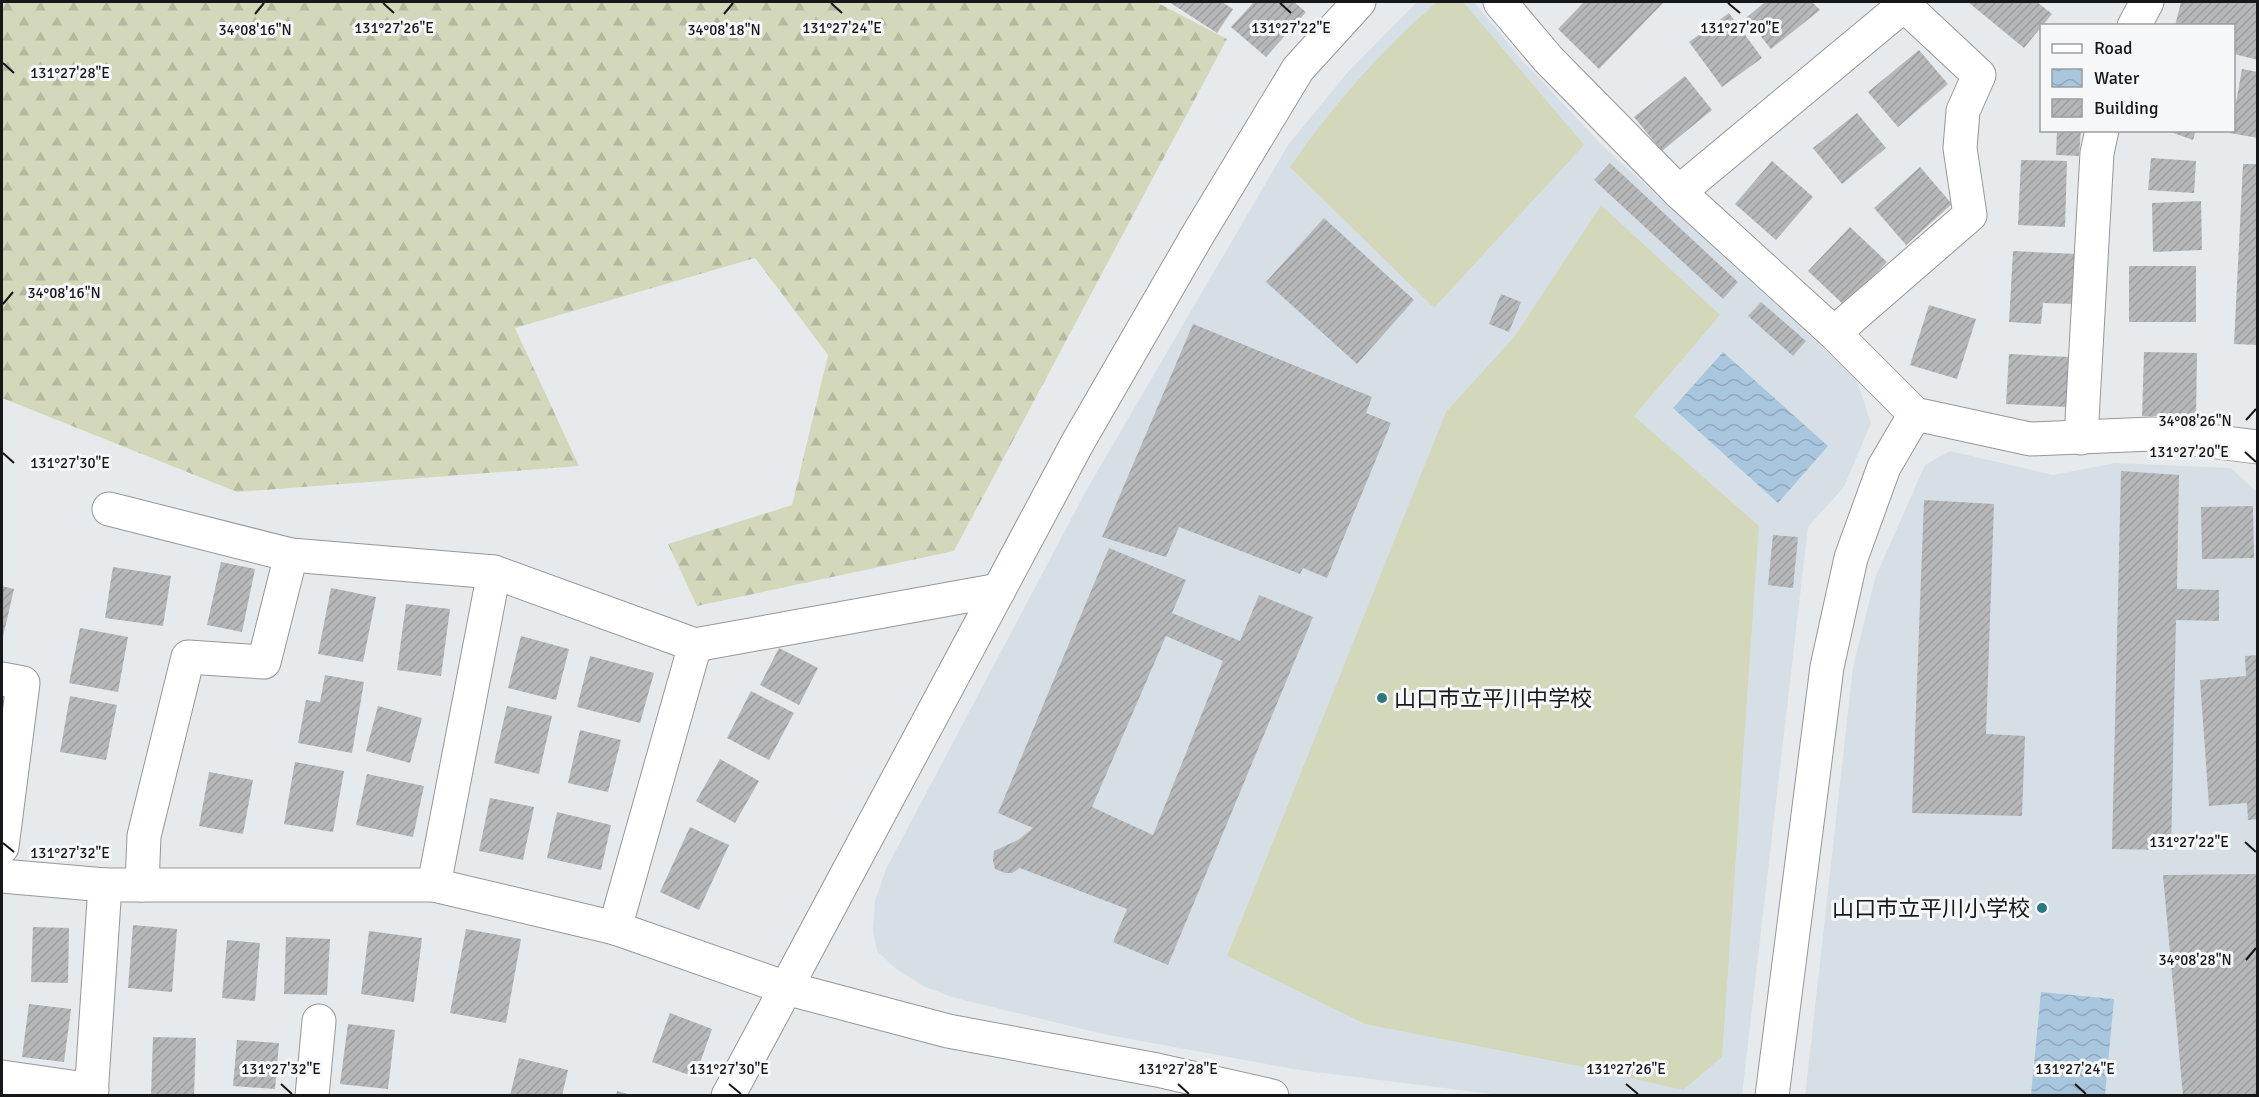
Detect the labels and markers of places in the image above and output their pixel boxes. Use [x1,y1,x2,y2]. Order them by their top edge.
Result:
place label: 山口市立平川中学校 [1394,685,1592,712]
marker: 山口市立平川中学校 [1375,691,1389,705]
place label: 山口市立平川小学校 [1832,895,2030,922]
marker: 山口市立平川小学校 [2035,901,2049,915]

